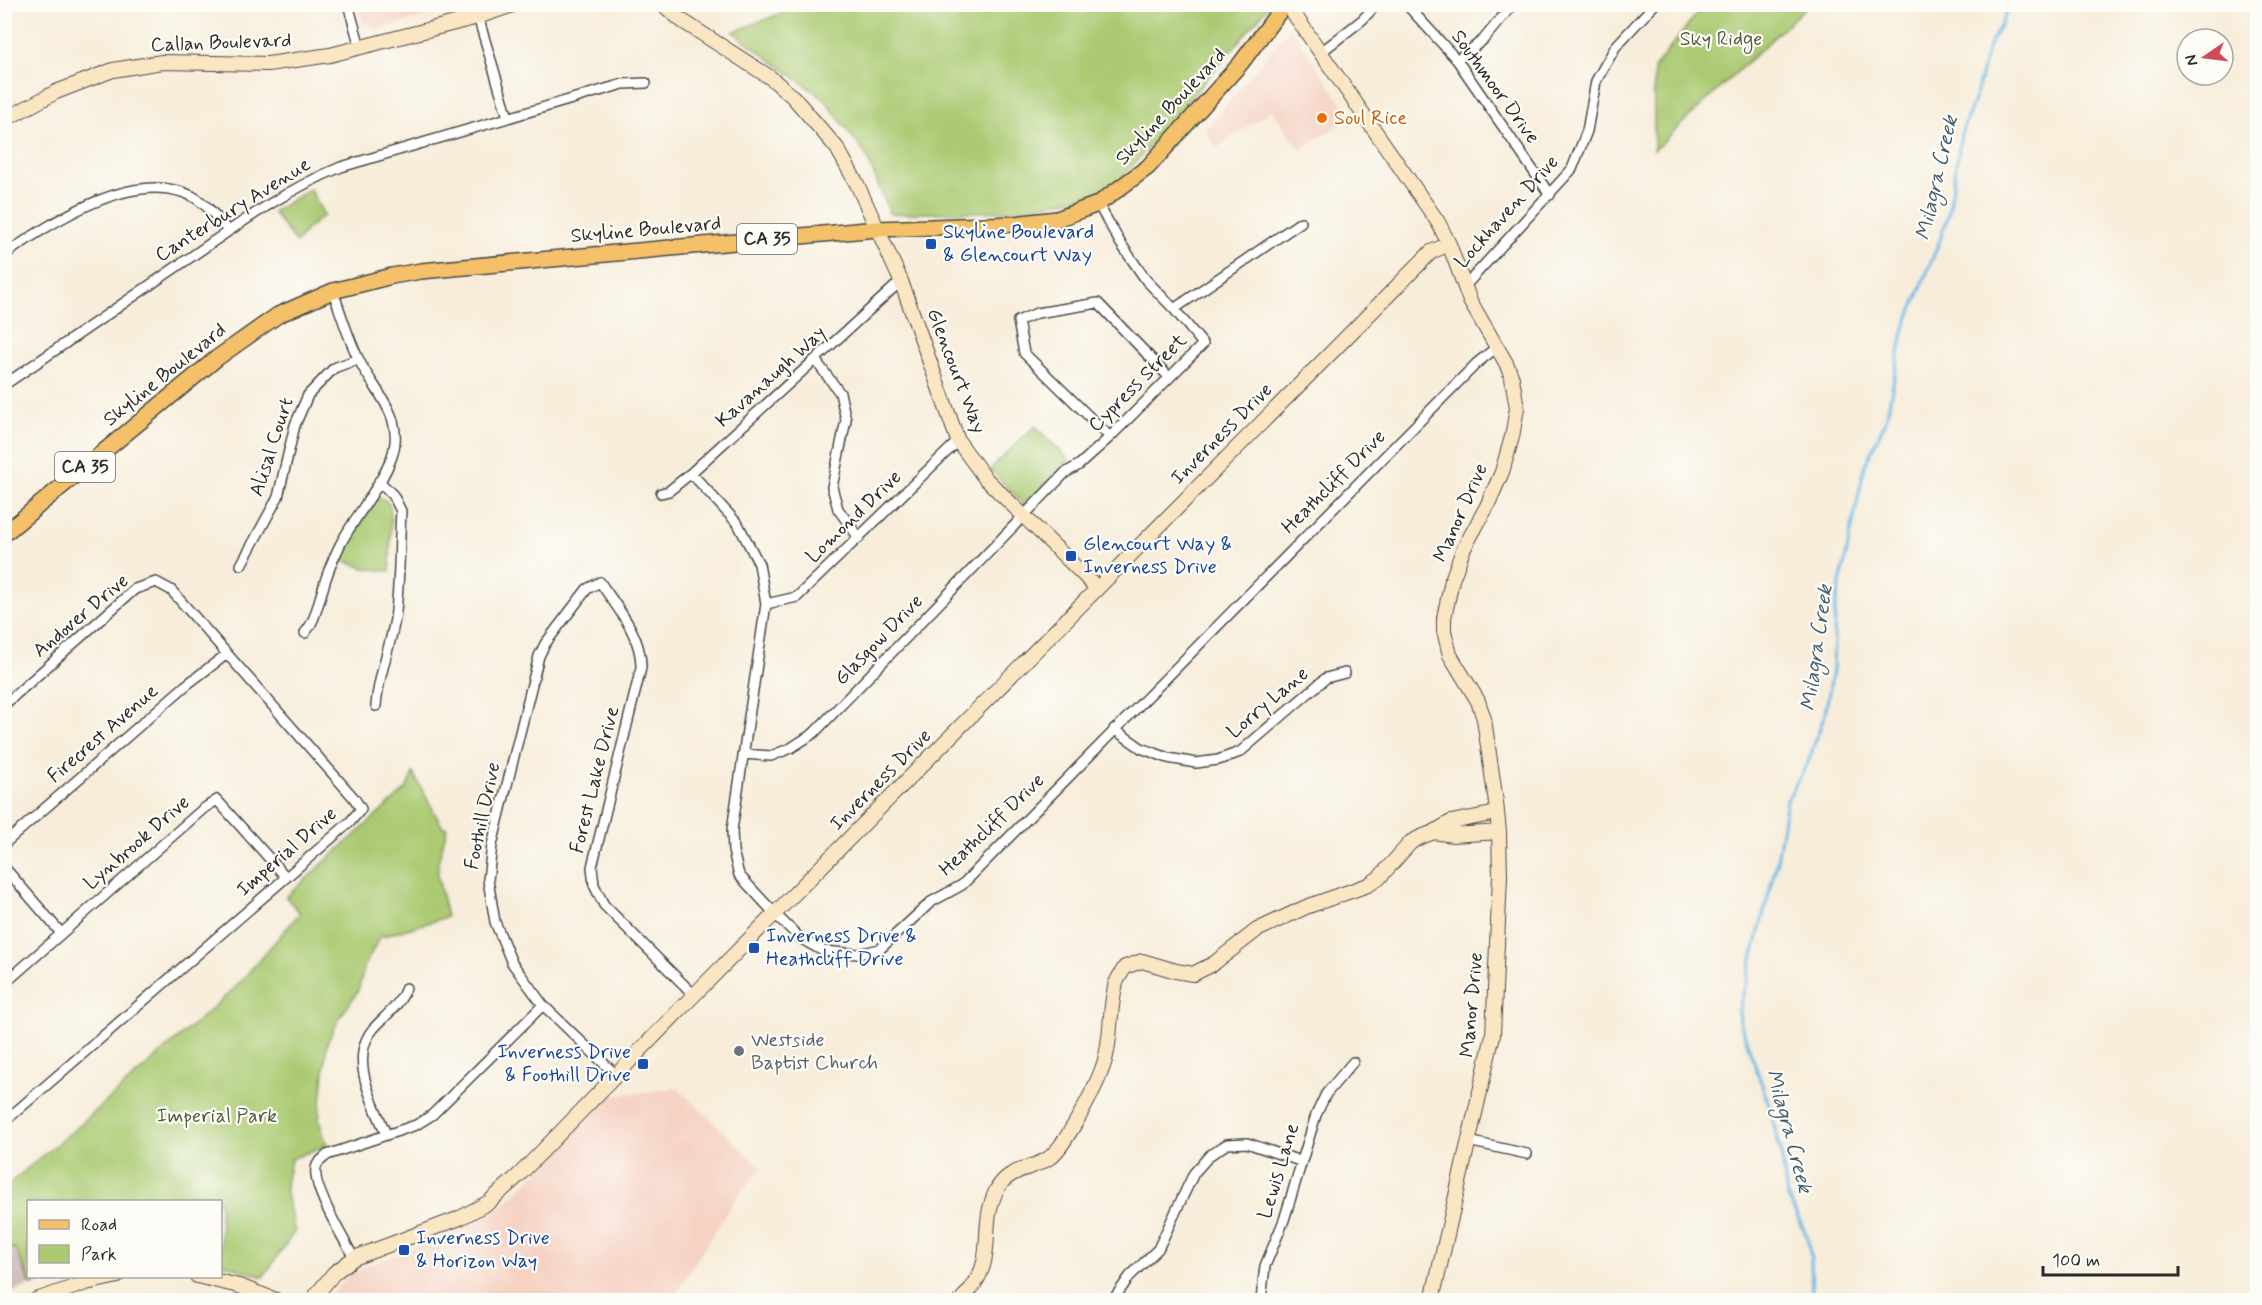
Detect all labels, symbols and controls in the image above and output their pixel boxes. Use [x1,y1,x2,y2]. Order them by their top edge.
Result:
street label: Southmoor Drive [1444,25,1546,149]
park label: Sky Ridge [1680,26,1762,54]
street label: Callan Boulevard [150,27,292,59]
north arrow [2175,27,2235,87]
street label: Skyline Boulevard [1110,43,1232,171]
text: N [2180,53,2203,68]
place label: Soul Rice [1334,105,1407,132]
marker: Soul Rice [1315,111,1329,125]
water label: Milagra Creek [1909,112,1967,244]
street label: Lockhaven Drive [1449,149,1565,275]
street label: Canterbury Avenue [150,151,316,269]
street label: Skyline Boulevard [570,210,722,250]
place label: Skyline Boulevard & Glencourt Way [943,219,1094,269]
road number: CA 35 [737,224,797,254]
marker: Skyline Boulevard & Glencourt Way [924,237,938,251]
street label: Glencourt Way [920,304,992,438]
street label: Skyline Boulevard [98,317,232,433]
street label: Kavanaugh Way [710,320,832,434]
street label: Cypress Street [1083,328,1193,438]
street label: Inverness Drive [1165,377,1279,491]
street label: Alisal Court [243,394,301,500]
street label: Heathcliff Drive [1276,424,1392,540]
road number: CA 35 [55,452,115,482]
street label: Manor Drive [1427,459,1495,567]
street label: Lomond Drive [800,464,908,570]
place label: Glencourt Way & Inverness Drive [1083,531,1232,581]
marker: Glencourt Way & Inverness Drive [1064,549,1078,563]
street label: Andover Drive [27,568,135,664]
water label: Milagra Creek [1794,582,1842,713]
street label: Glasgow Drive [829,588,929,692]
street label: Lorry Lane [1222,661,1314,745]
street label: Firecrest Avenue [42,678,164,790]
street label: Forest Lake Drive [564,704,626,856]
street label: Inverness Drive [824,723,938,837]
street label: Foothill Drive [458,760,508,872]
street label: Heathcliff Drive [933,768,1051,882]
street label: Lynbrook Drive [78,789,196,897]
street label: Imperial Drive [231,801,343,903]
place label: Inverness Drive & Heathcliff Drive [766,923,917,973]
marker: Inverness Drive & Heathcliff Drive [747,941,761,955]
street label: Manor Drive [1454,951,1490,1059]
place label: Westside Baptist Church [751,1027,878,1077]
place label: Inverness Drive & Foothill Drive [497,1039,631,1089]
marker: Westside Baptist Church [732,1044,746,1058]
marker: Inverness Drive & Foothill Drive [636,1057,650,1071]
water label: Milagra Creek [1757,1066,1819,1198]
park label: Imperial Park [157,1103,277,1130]
street label: Lewis Lane [1252,1120,1306,1222]
legend [27,1200,222,1278]
text: Road [81,1213,117,1237]
place label: Inverness Drive & Horizon Way [416,1225,550,1275]
scale bar [2043,1239,2178,1277]
text: Park [81,1243,117,1267]
marker: Inverness Drive & Horizon Way [397,1243,411,1257]
text: 100 m [2052,1249,2100,1273]

